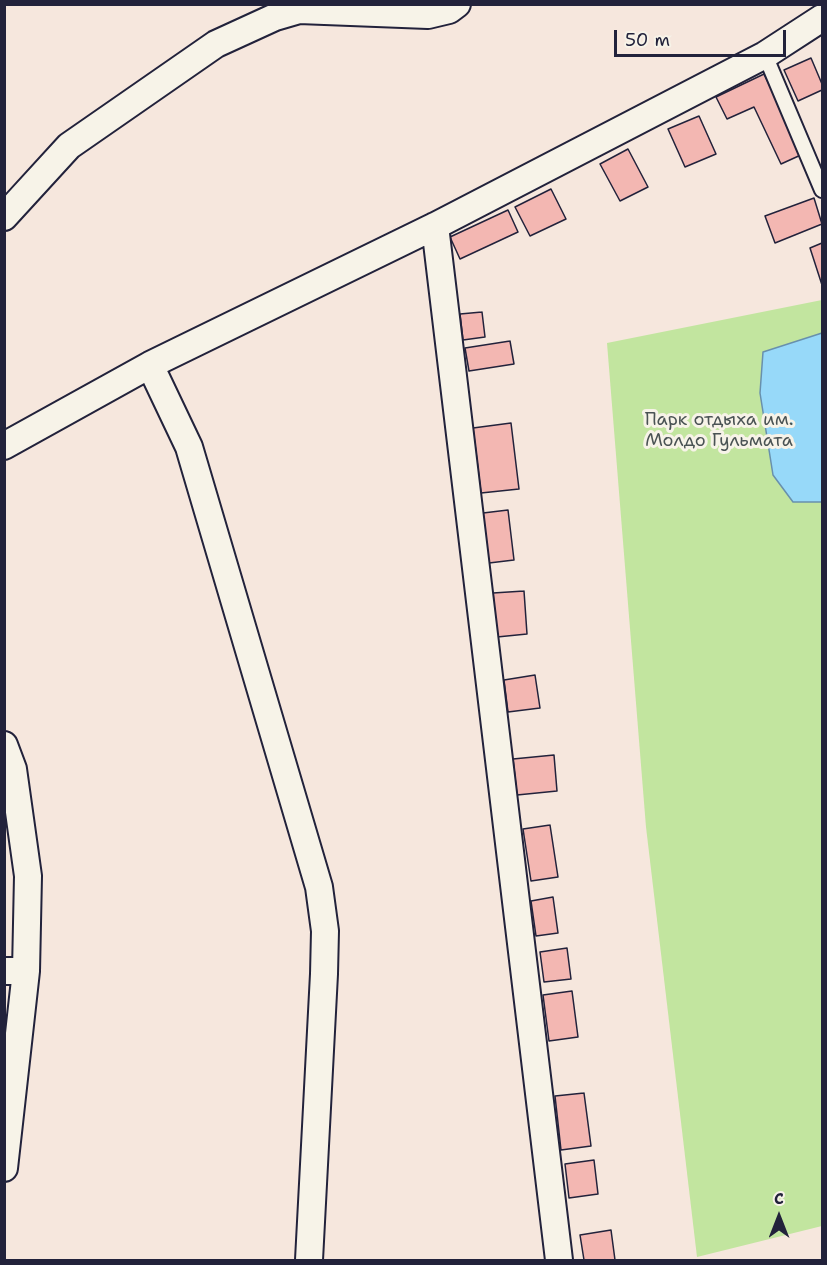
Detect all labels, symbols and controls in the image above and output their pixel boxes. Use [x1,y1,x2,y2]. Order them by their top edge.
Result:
scale bar [617,18,790,56]
text: 50 m [625,28,670,52]
park label: Парк отдыха им. Молдо Гульмата [645,409,793,452]
north arrow [749,1187,809,1247]
text: С [774,1188,784,1209]

